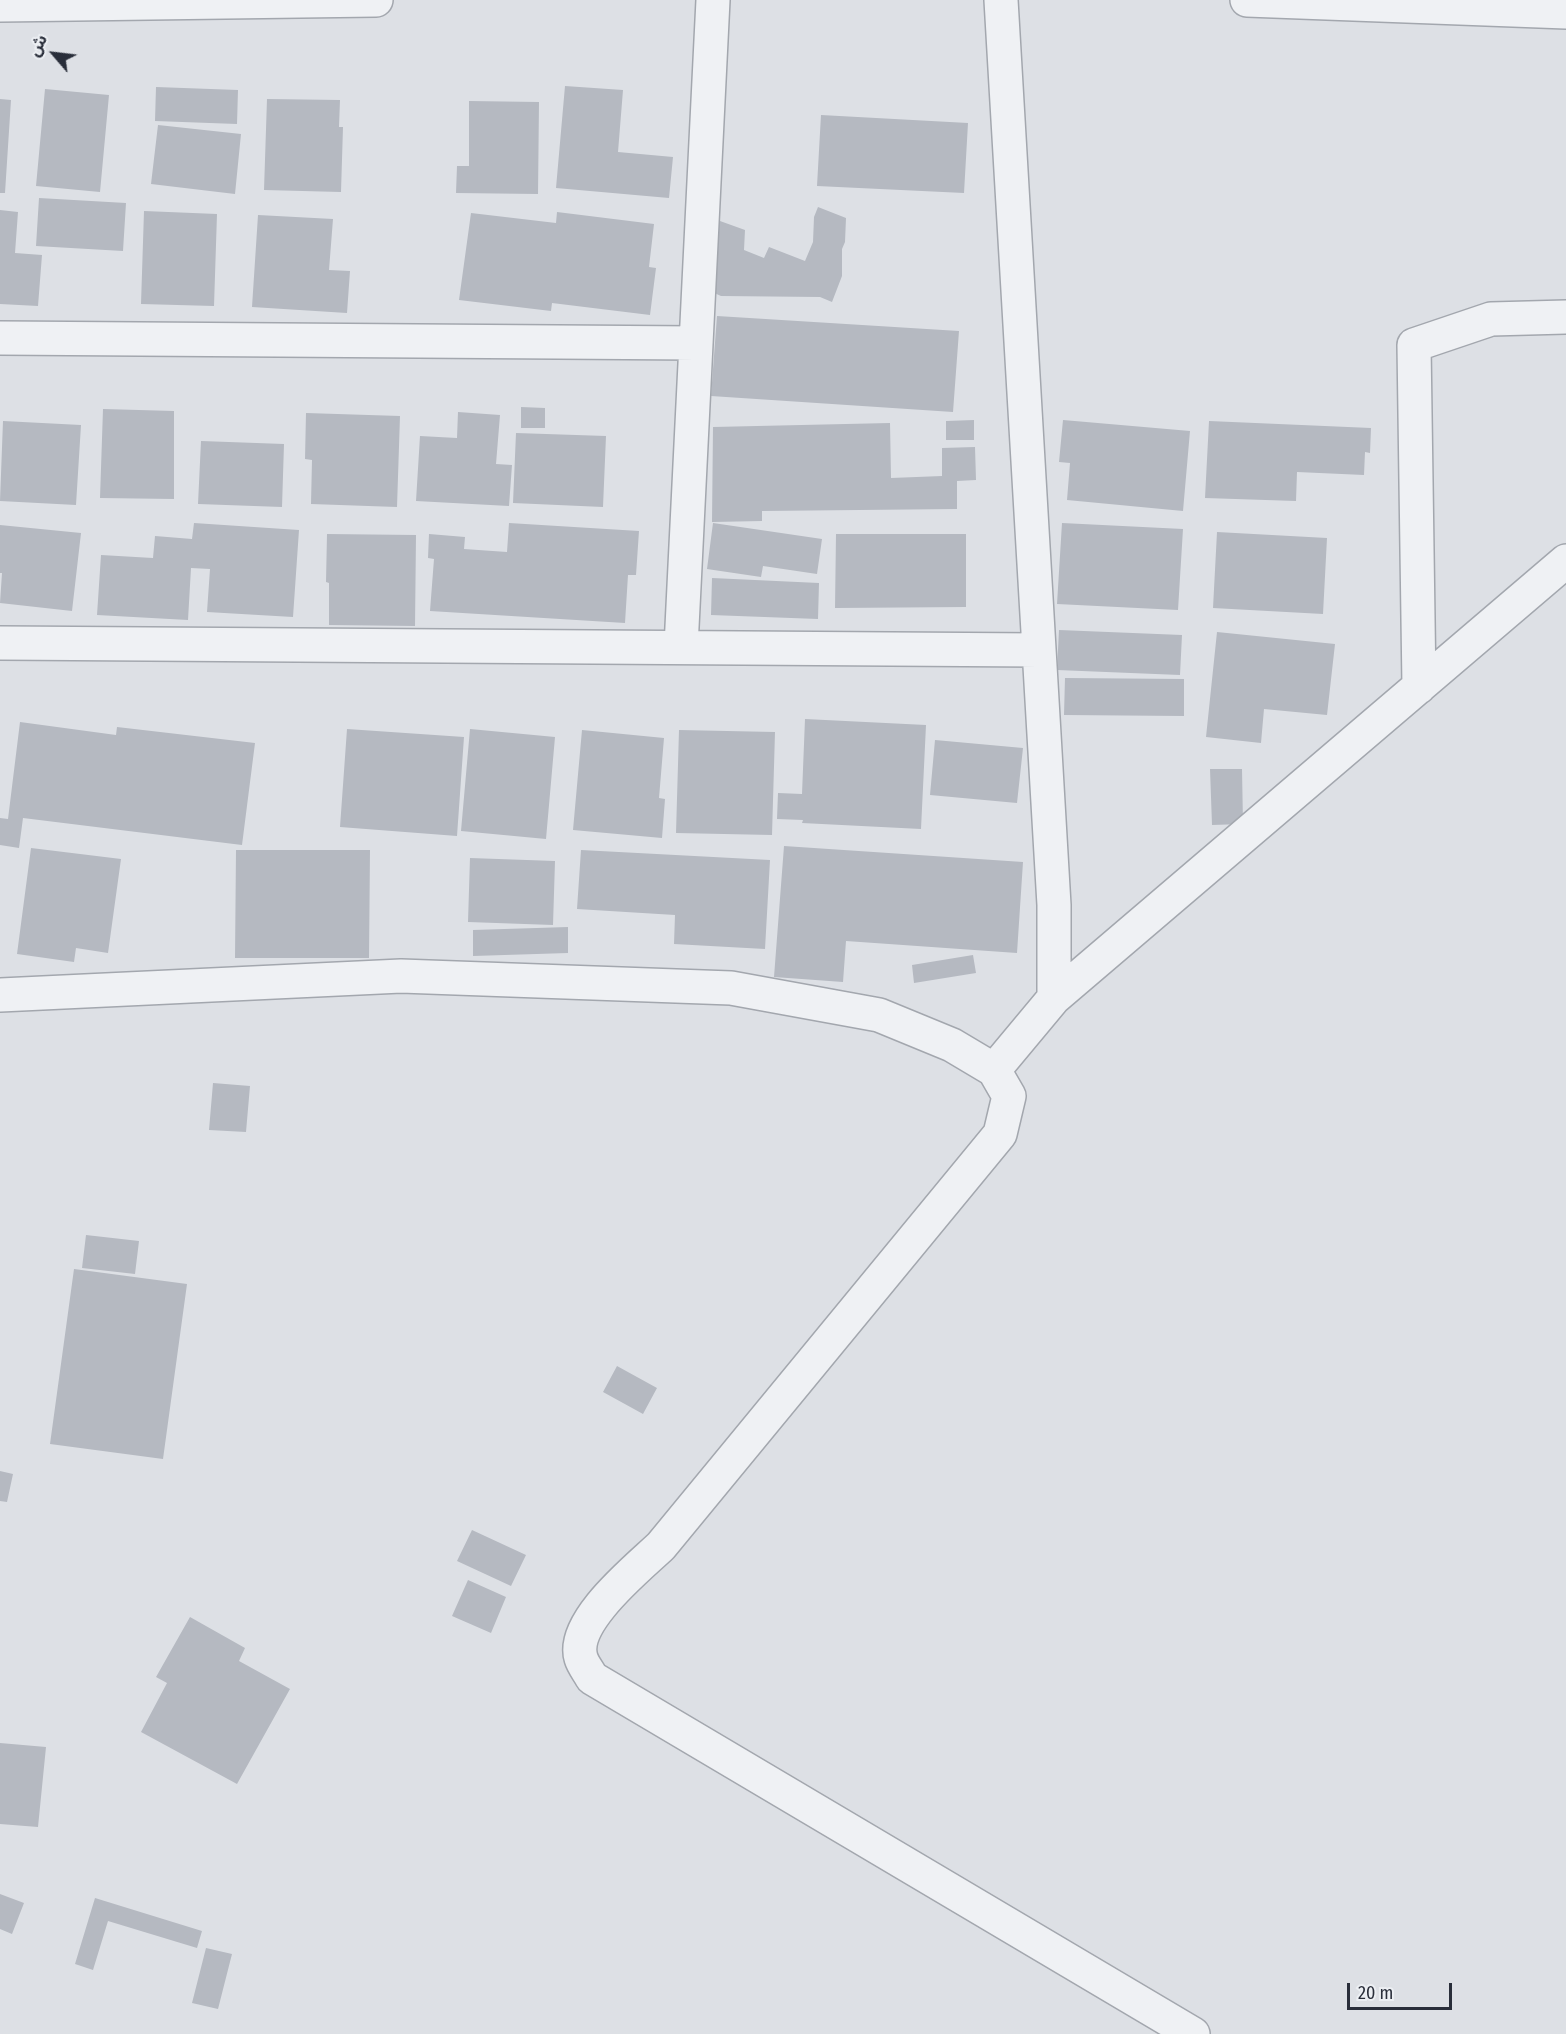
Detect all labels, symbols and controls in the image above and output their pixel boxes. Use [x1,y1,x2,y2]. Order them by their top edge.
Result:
north arrow [24,24,84,84]
text: ش [24,31,51,59]
scale bar [1350,1971,1455,2009]
text: 20 m [1358,1982,1393,2004]

